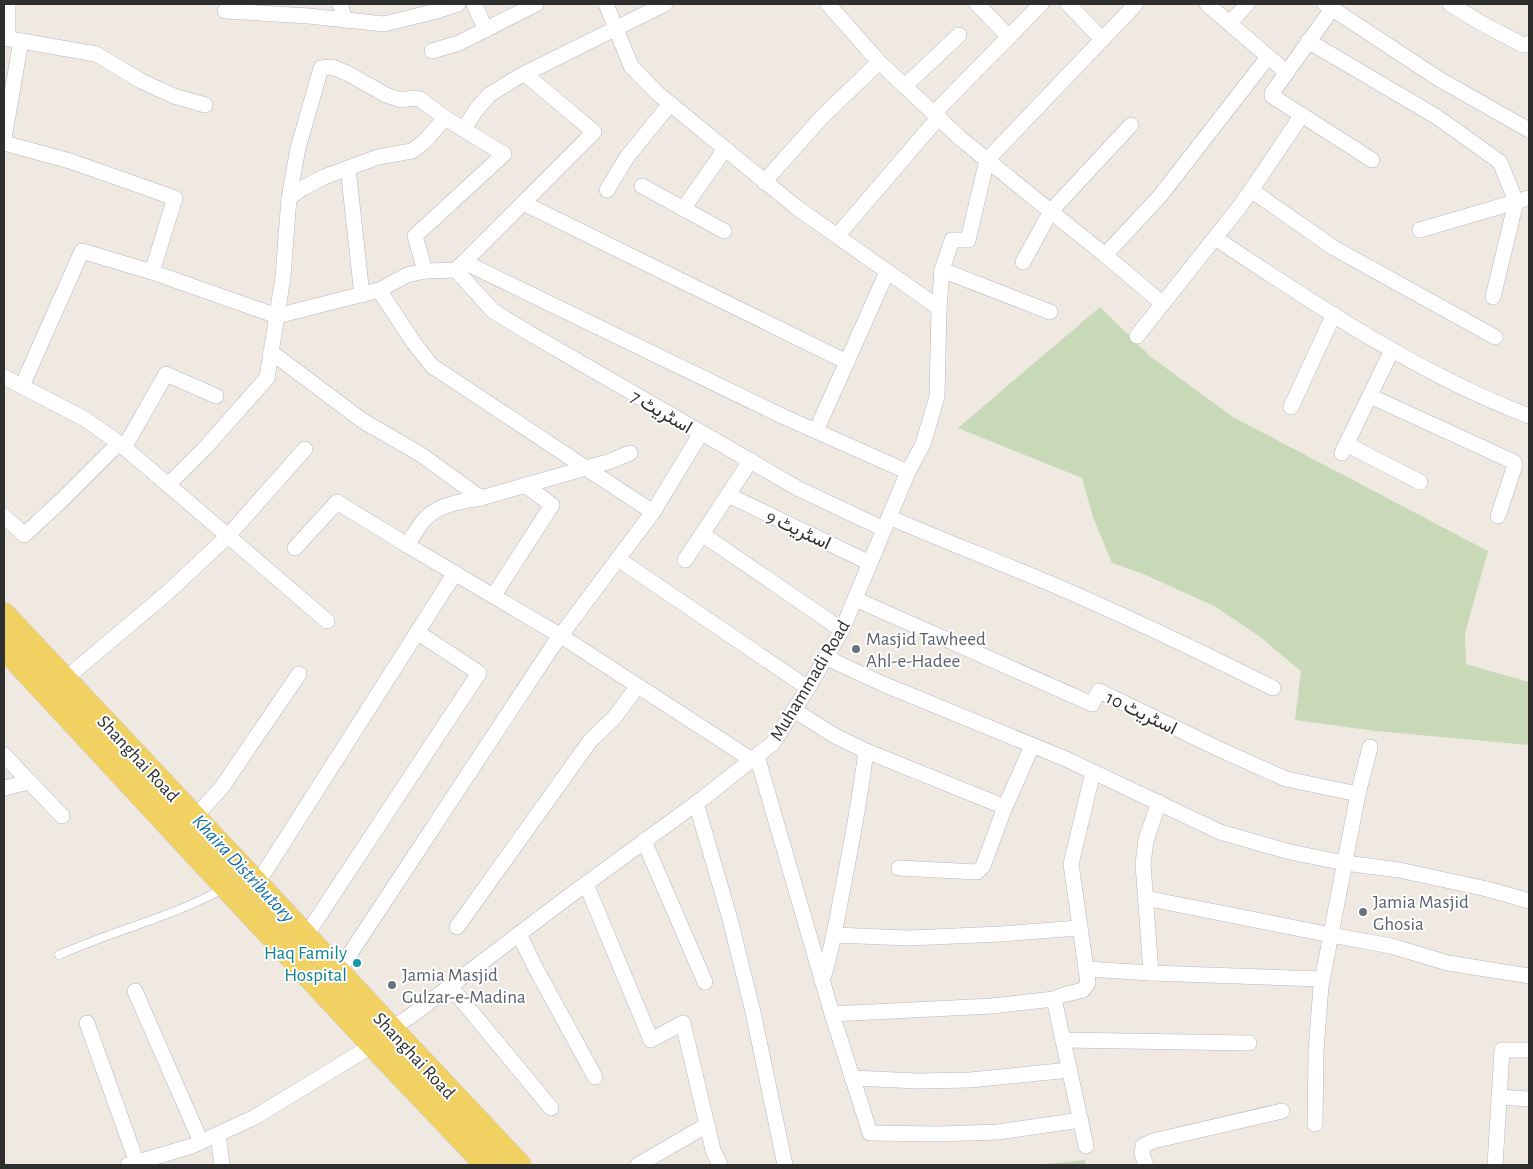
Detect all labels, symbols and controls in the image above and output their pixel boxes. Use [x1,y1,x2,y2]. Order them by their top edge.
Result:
street label: اسٹریٹ 7 [627,387,695,438]
street label: اسٹریٹ 9 [763,507,834,554]
street label: Muhammadi Road [767,617,854,744]
place label: Masjid Tawheed Ahl-e-Hadee [866,630,986,671]
marker: Masjid Tawheed Ahl-e-Hadee [850,643,862,655]
street label: اسٹریٹ 10 [1102,688,1180,740]
street label: Shanghai Road [93,712,183,806]
water label: Khaira Distributory [188,811,299,927]
place label: Jamia Masjid Ghosia [1373,893,1469,934]
marker: Jamia Masjid Ghosia [1357,906,1369,918]
place label: Haq Family Hospital [264,944,347,985]
marker: Haq Family Hospital [351,957,363,969]
place label: Jamia Masjid Gulzar-e-Madina [402,966,526,1007]
marker: Jamia Masjid Gulzar-e-Madina [386,979,398,991]
street label: Shanghai Road [369,1009,459,1103]

